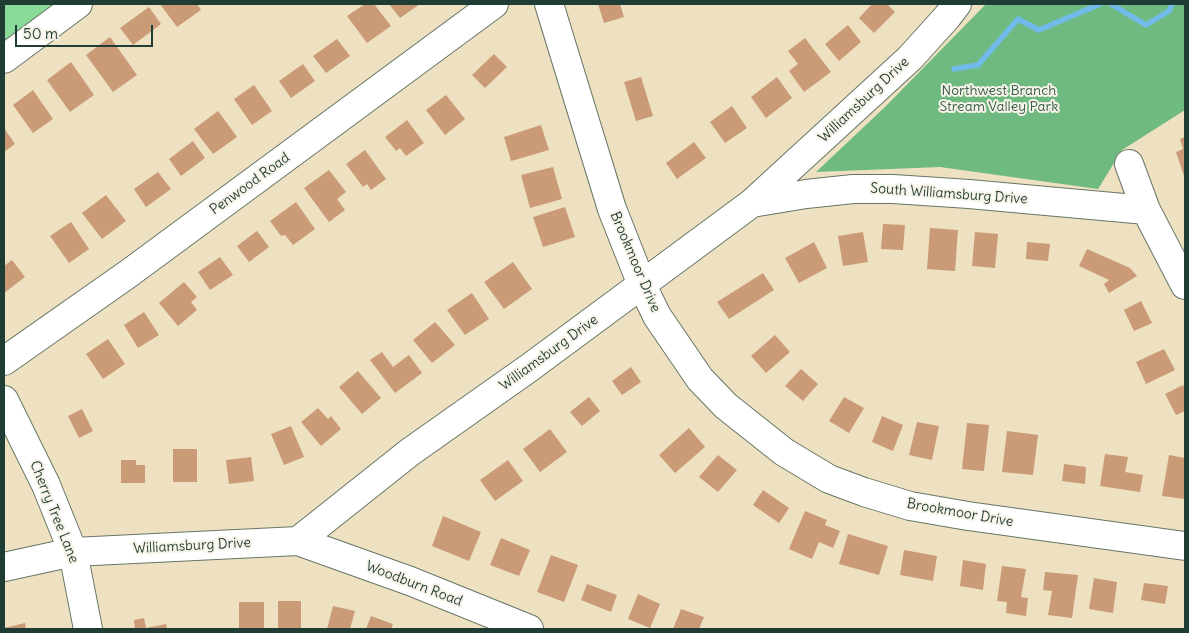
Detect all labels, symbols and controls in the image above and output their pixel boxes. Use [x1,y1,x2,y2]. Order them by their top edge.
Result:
scale bar [18,15,155,47]
text: 50 m [23,24,58,43]
street label: Williamsburg Drive [815,54,913,146]
park label: Northwest Branch Stream Valley Park [940,83,1058,115]
street label: Penwood Road [207,149,293,219]
street label: South Williamsburg Drive [870,180,1028,208]
street label: Brookmoor Drive [606,209,664,315]
street label: Williamsburg Drive [496,312,602,394]
street label: Cherry Tree Lane [26,458,82,566]
street label: Brookmoor Drive [905,495,1015,531]
street label: Williamsburg Drive [133,535,251,557]
street label: Woodburn Road [363,558,465,610]

